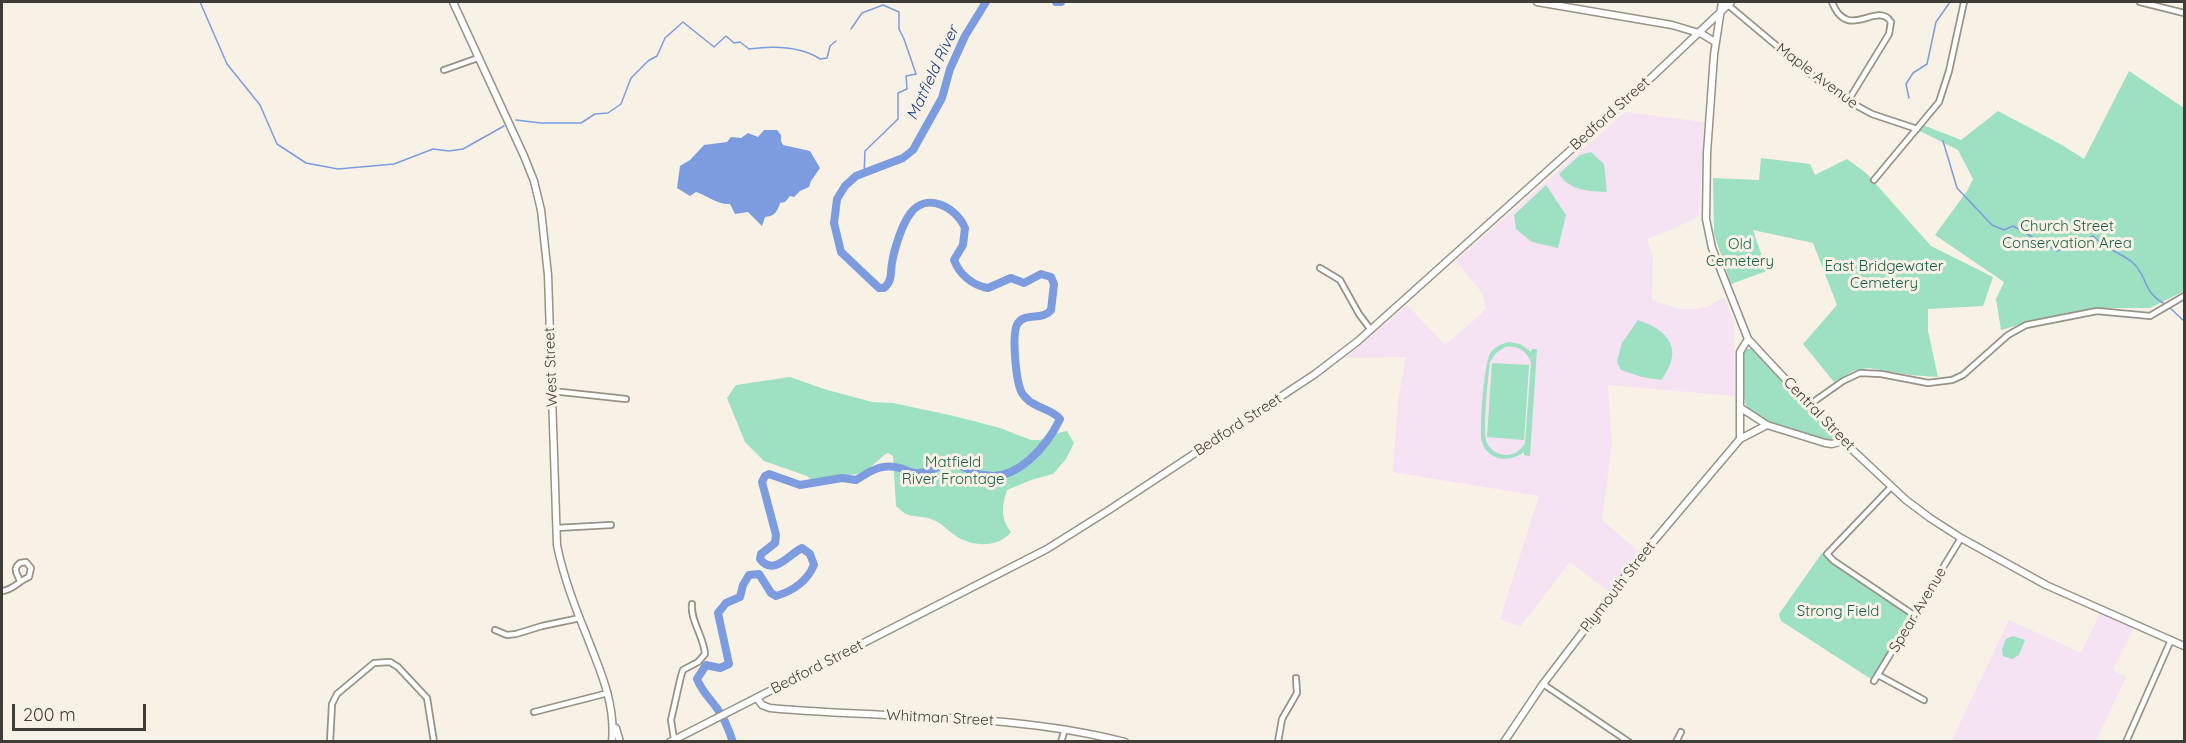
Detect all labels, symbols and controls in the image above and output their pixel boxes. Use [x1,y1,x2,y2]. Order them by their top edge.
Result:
water label: Matfield River [903,23,963,123]
street label: Maple Avenue [1773,39,1861,113]
street label: Bedford Street [1567,74,1653,154]
park label: Church Street Conservation Area [2002,217,2132,252]
park label: Old Cemetery [1706,235,1774,270]
park label: East Bridgewater Cemetery [1825,257,1943,292]
street label: West Street [541,327,561,407]
street label: Central Street [1779,373,1859,455]
street label: Bedford Street [1191,390,1285,460]
park label: Matfield River Frontage [902,453,1004,488]
street label: Plymouth Street [1577,538,1659,636]
street label: Spear Avenue [1885,564,1951,656]
park label: Strong Field [1797,602,1879,620]
street label: Bedford Street [768,636,866,698]
scale bar [15,692,148,730]
text: 200 m [23,703,76,726]
street label: Whitman Street [886,706,994,730]

